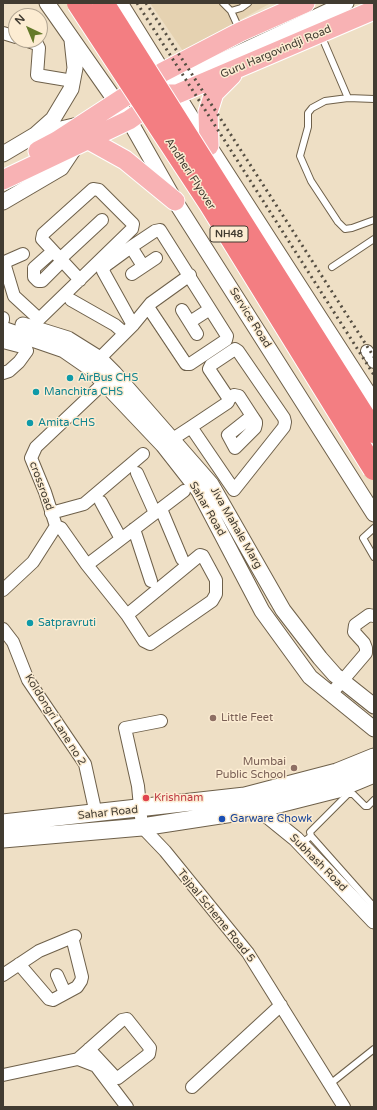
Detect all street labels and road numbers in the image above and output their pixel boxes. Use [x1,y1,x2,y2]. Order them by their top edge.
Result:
street label: Guru Hargovindji Road [219,23,333,81]
street label: Andheri Flyover [162,136,218,212]
road number: NH48 [210,226,248,242]
street label: Service Road [226,286,274,350]
street label: crossroad [26,460,56,512]
street label: Sahar Road [186,479,228,539]
street label: Jiva Mahale Marg [207,485,265,571]
street label: Koldongri Lane no 2 [21,672,89,768]
street label: Sahar Road [77,803,139,823]
street label: Subhash Road [287,832,349,894]
street label: Tejpal Scheme Road 5 [174,867,258,965]

